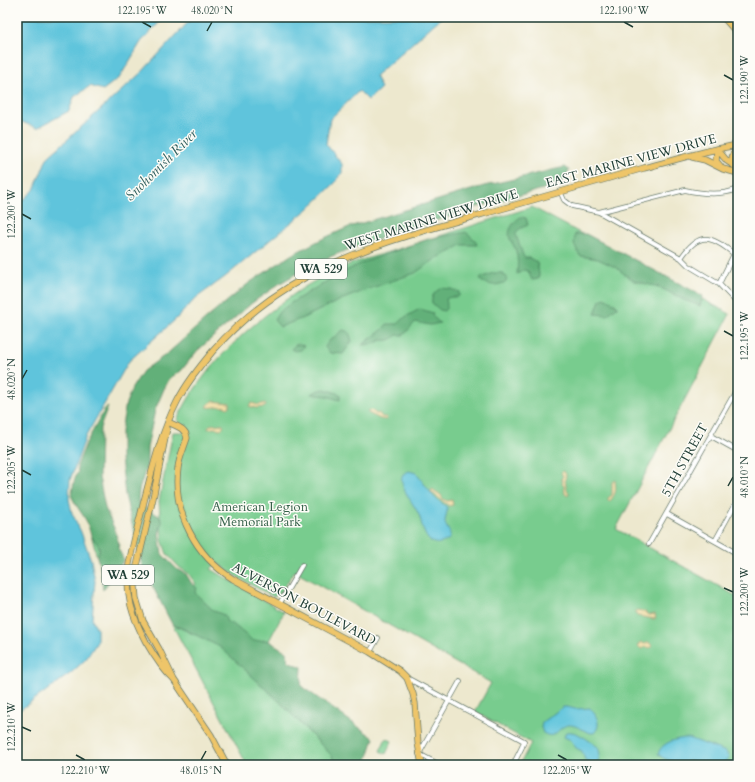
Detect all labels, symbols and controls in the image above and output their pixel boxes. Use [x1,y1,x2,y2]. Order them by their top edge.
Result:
text: 122.195°W [117,4,168,18]
text: 48.020°N [191,4,233,18]
text: 122.190°W [599,4,650,18]
text: 122.190°W [738,54,752,105]
water label: Snohomish River [121,125,201,205]
street label: EAST MARINE VIEW DRIVE [544,130,718,192]
street label: WEST MARINE VIEW DRIVE [341,185,520,255]
text: 122.200°W [5,188,19,239]
road number: WA 529 [295,259,347,279]
text: 122.195°W [738,310,752,361]
text: 48.020°N [5,358,19,400]
street label: 5TH STREET [657,420,713,500]
text: 122.205°W [5,444,19,495]
text: 48.010°N [738,456,752,498]
park label: American Legion Memorial Park [212,498,309,531]
street label: ALVERSON BOULEVARD [229,558,379,650]
road number: WA 529 [102,565,154,585]
text: 122.200°W [738,566,752,617]
text: 122.210°W [5,701,19,752]
text: 122.210°W [60,764,111,778]
text: 48.015°N [180,764,222,778]
text: 122.205°W [542,764,593,778]

